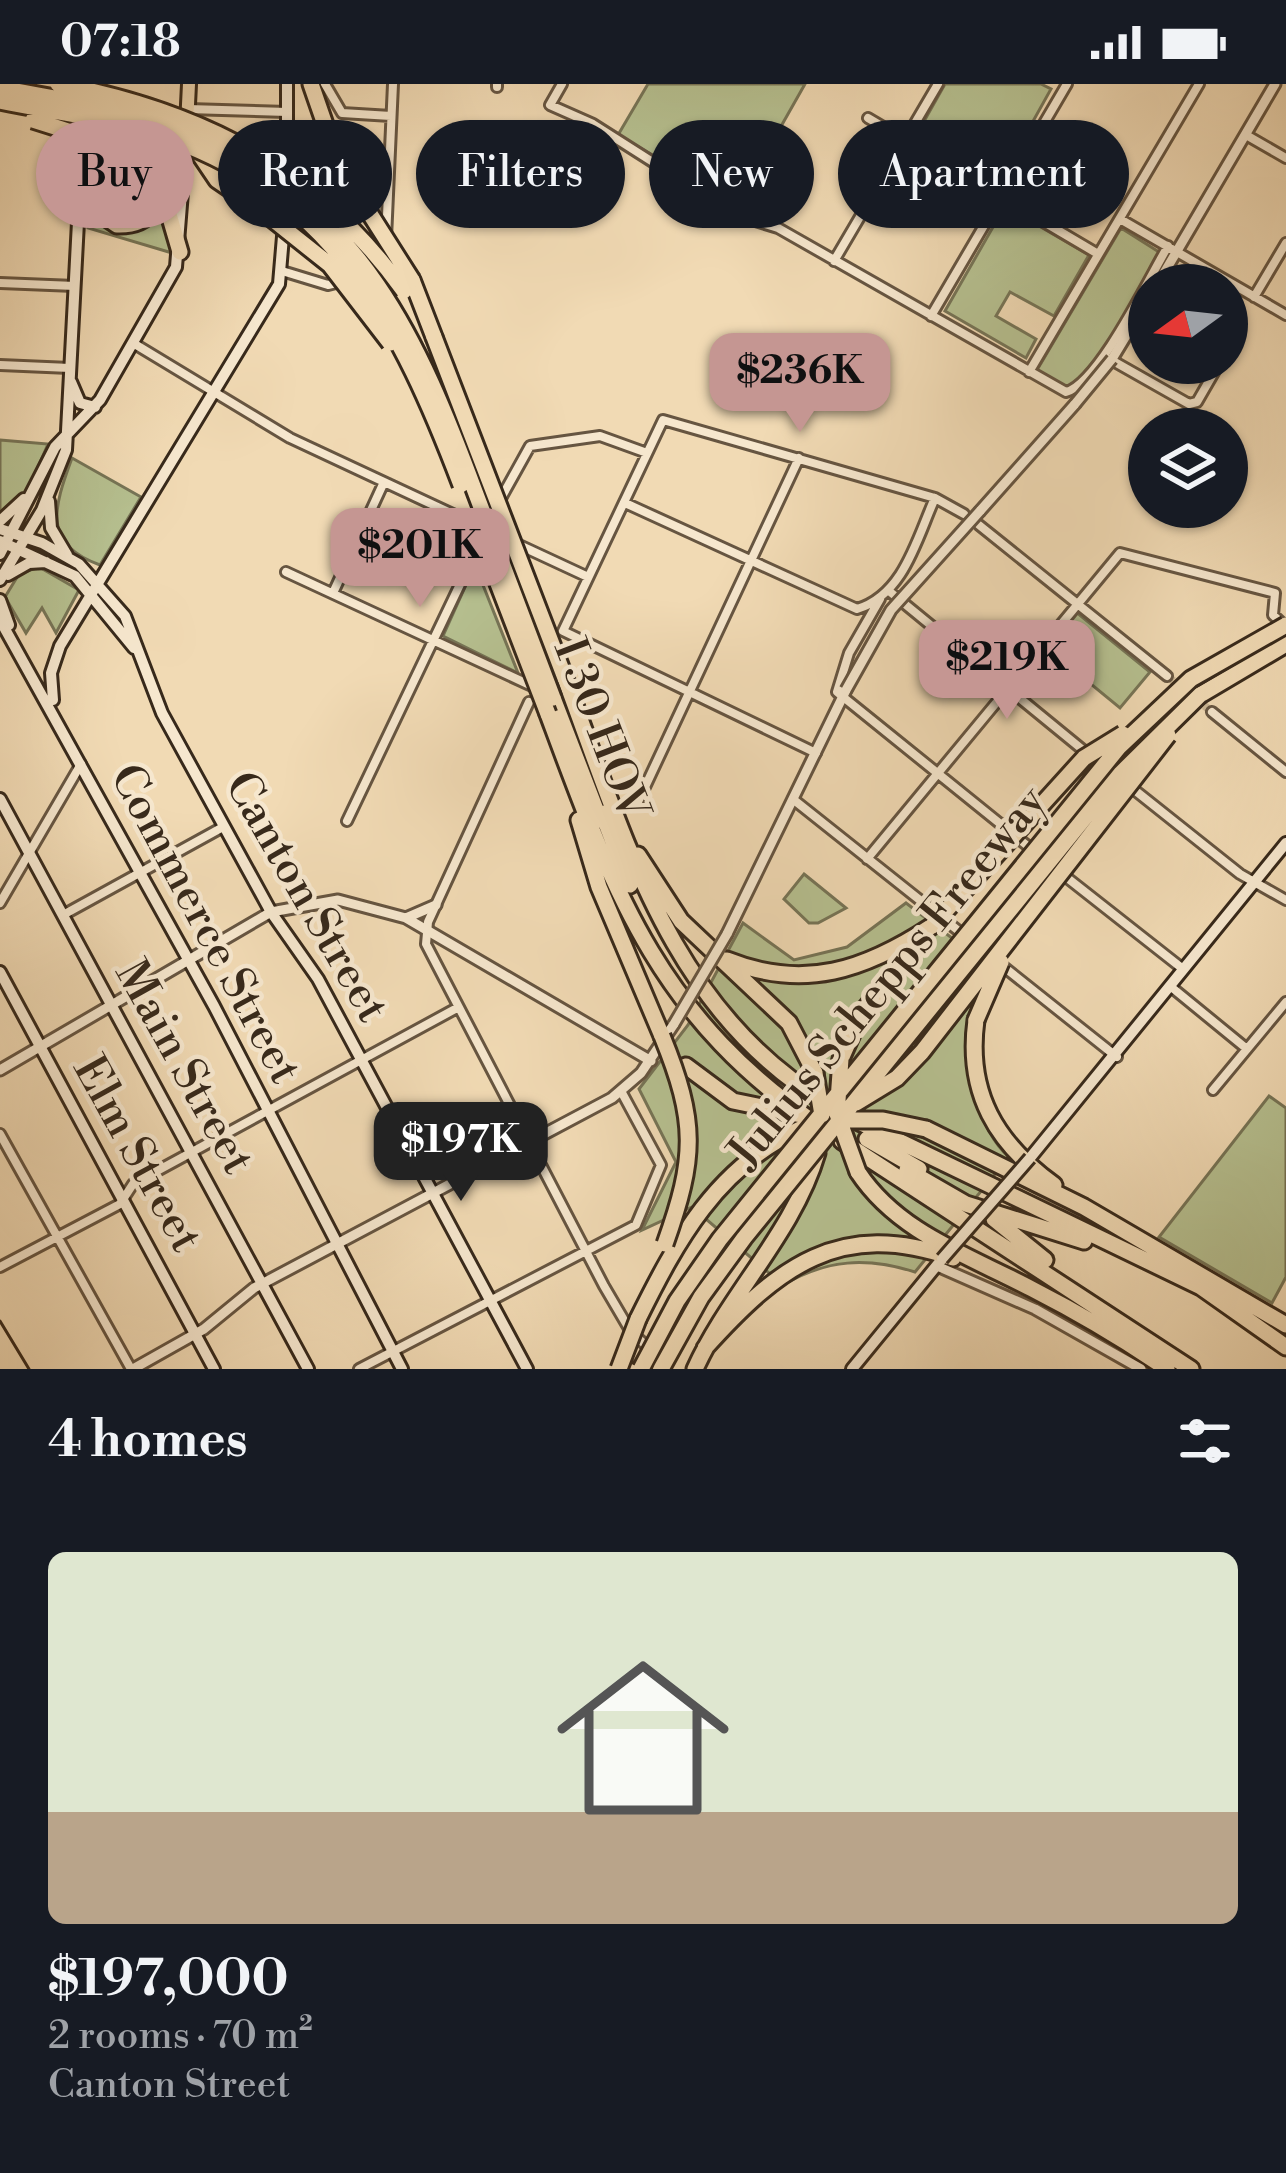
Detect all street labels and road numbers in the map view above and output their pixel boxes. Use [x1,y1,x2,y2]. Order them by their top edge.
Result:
street label: I 30 HOV [540,631,662,830]
street label: Commerce Street [97,755,313,1094]
street label: Canton Street [211,762,400,1033]
street label: Julius Schepps Freeway [715,774,1060,1182]
street label: Main Street [102,950,266,1184]
street label: Elm Street [60,1046,214,1262]

